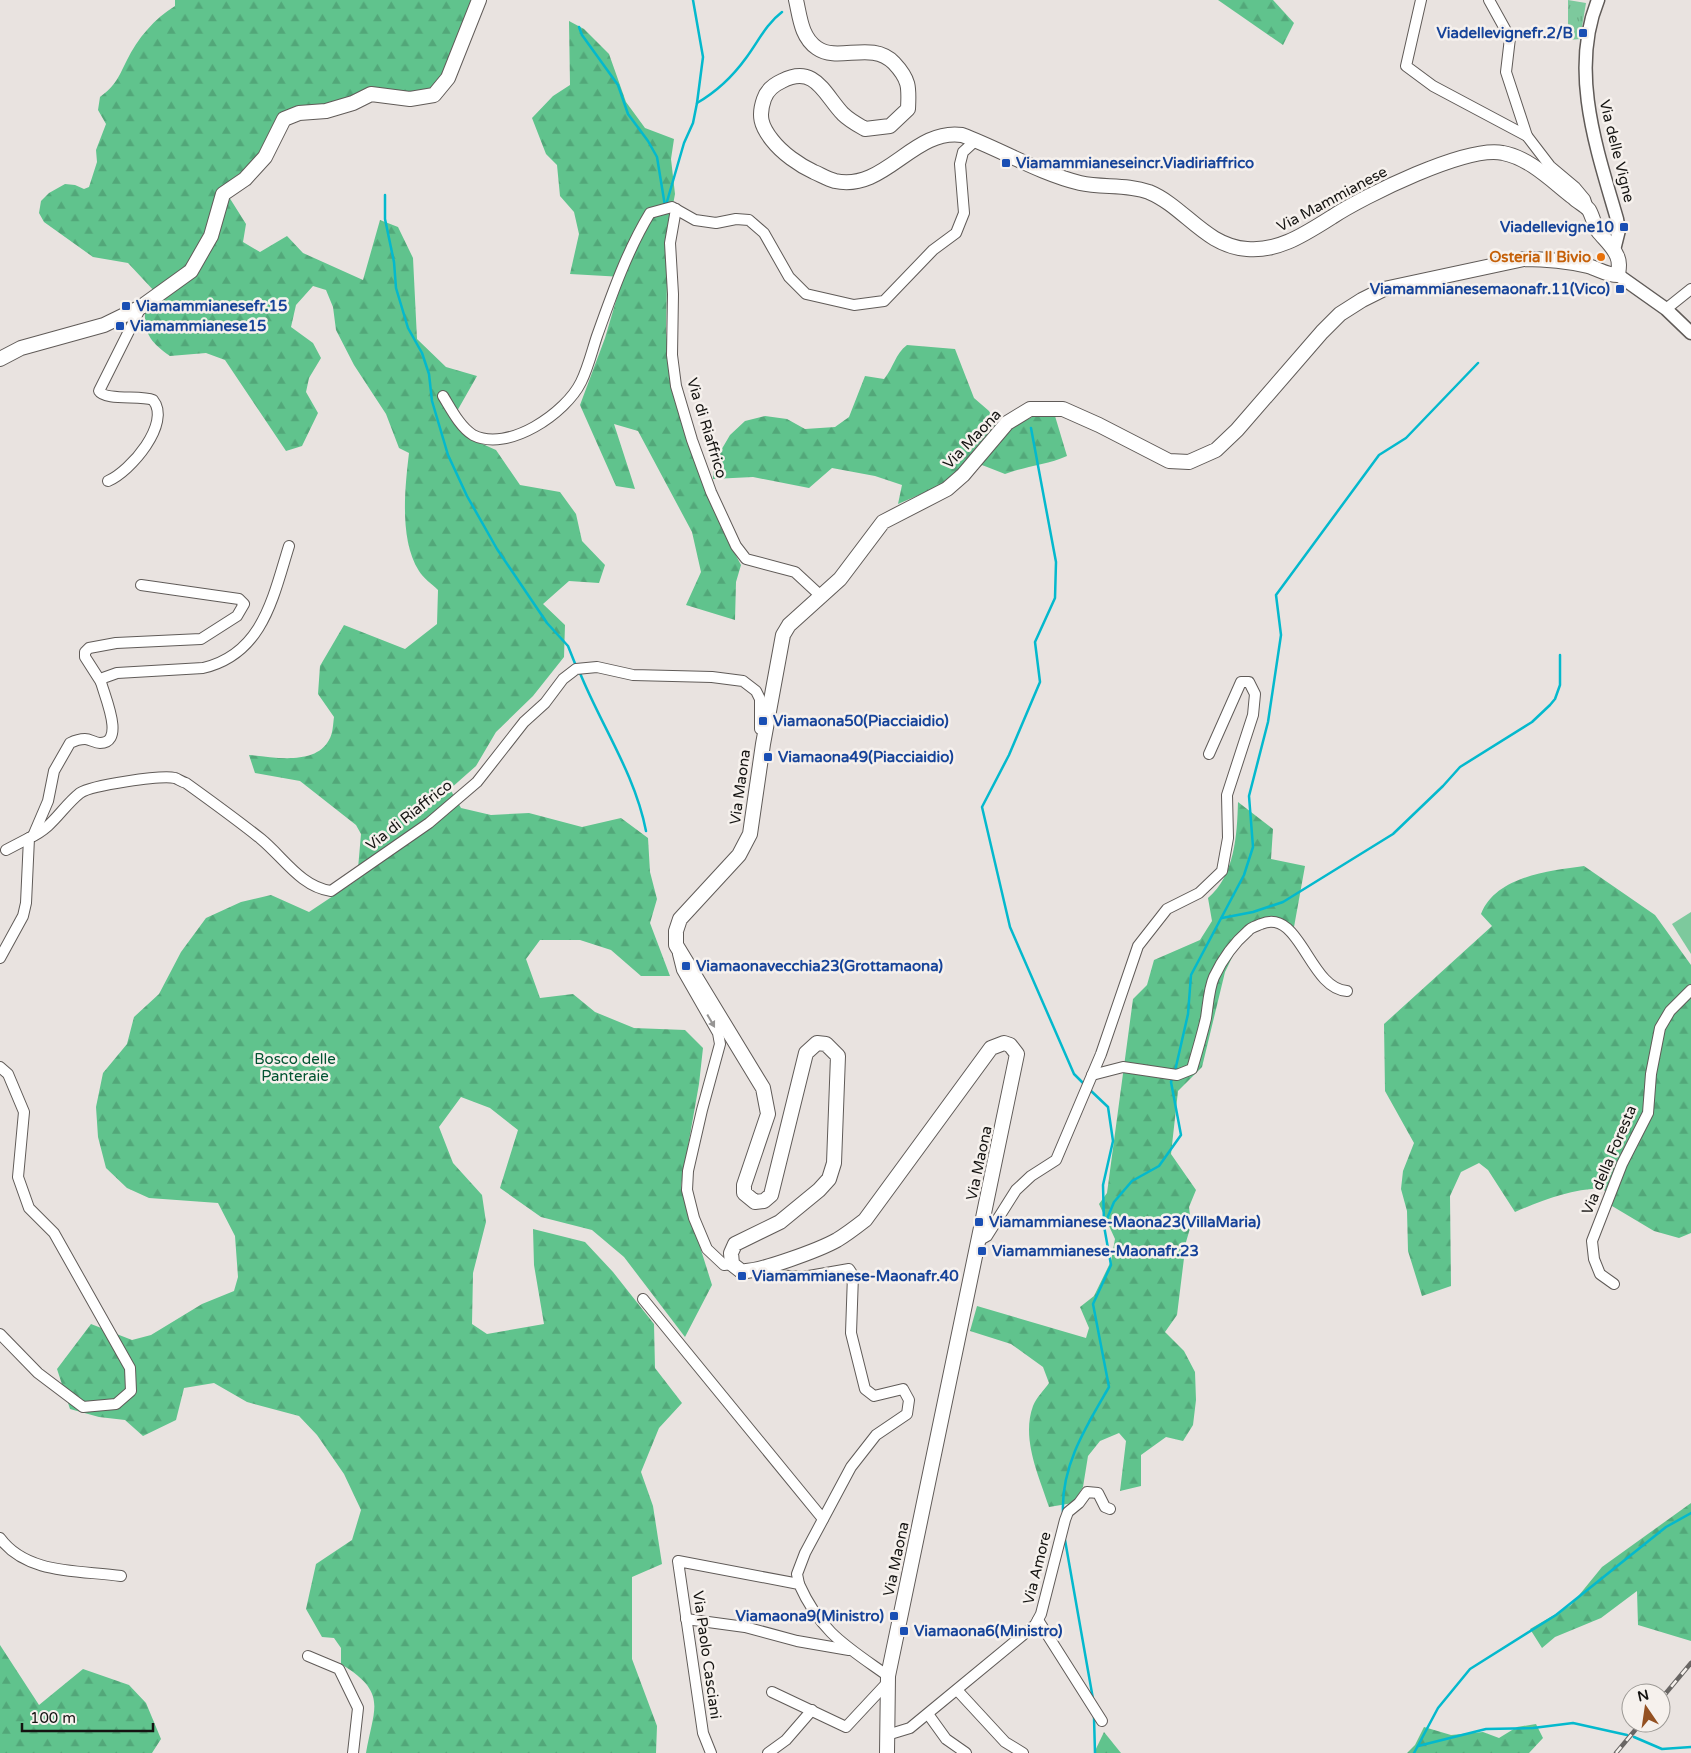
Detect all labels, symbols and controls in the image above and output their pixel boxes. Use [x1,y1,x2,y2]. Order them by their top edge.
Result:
place label: Viadellevignefr.2/B [1437,24,1573,43]
marker: Viadellevignefr.2/B [1577,27,1589,39]
street label: Via delle Vigne [1596,98,1638,204]
place label: Viamammianeseincr.Viadiriaffrico [1016,154,1254,172]
marker: Viamammianeseincr.Viadiriaffrico [1000,157,1012,169]
street label: Via Mammianese [1274,162,1390,236]
place label: Viadellevigne10 [1500,218,1615,237]
marker: Viadellevigne10 [1618,221,1630,233]
place label: Osteria Il Bivio [1489,248,1591,266]
marker: Osteria Il Bivio [1595,251,1607,263]
place label: Viamammianesemaonafr.11(Vico) [1370,280,1610,298]
marker: Viamammianesemaonafr.11(Vico) [1614,283,1626,295]
place label: Viamammianesefr.15 [136,297,287,315]
marker: Viamammianesefr.15 [120,300,132,312]
place label: Viamammianese15 [130,317,267,335]
marker: Viamammianese15 [114,320,126,332]
street label: Via di Riaffrico [683,376,731,480]
street label: Via Maona [939,405,1005,473]
place label: Viamaona50(Piacciaidio) [773,712,949,730]
marker: Viamaona50(Piacciaidio) [757,715,769,727]
street label: Via Maona [726,748,754,826]
place label: Viamaona49(Piacciaidio) [778,748,954,766]
marker: Viamaona49(Piacciaidio) [762,751,774,763]
street label: Via di Riaffrico [362,776,456,854]
place label: Viamaonavecchia23(Grottamaona) [696,957,943,975]
marker: Viamaonavecchia23(Grottamaona) [680,960,692,972]
one-way arrow [706,1014,715,1027]
park label: Bosco delle Panteraie [254,1050,336,1085]
street label: Via della Foresta [1578,1103,1640,1217]
street label: Via Maona [962,1124,996,1202]
place label: Viamammianese-Maona23(VillaMaria) [989,1213,1261,1231]
marker: Viamammianese-Maona23(VillaMaria) [973,1216,985,1228]
place label: Viamammianese-Maonafr.23 [992,1242,1199,1260]
marker: Viamammianese-Maonafr.23 [976,1245,988,1257]
place label: Viamammianese-Maonafr.40 [752,1267,959,1285]
marker: Viamammianese-Maonafr.40 [736,1270,748,1282]
street label: Via Maona [879,1520,913,1598]
street label: Via Amore [1019,1530,1055,1606]
street label: Via Paolo Casciani [689,1590,725,1720]
place label: Viamaona9(Ministro) [736,1607,884,1625]
marker: Viamaona9(Ministro) [888,1610,900,1622]
place label: Viamaona6(Ministro) [914,1622,1063,1640]
marker: Viamaona6(Ministro) [898,1625,910,1637]
north arrow [1621,1683,1671,1733]
text: N [1636,1686,1651,1705]
scale bar [22,1700,154,1732]
text: 100 m [30,1709,76,1727]

